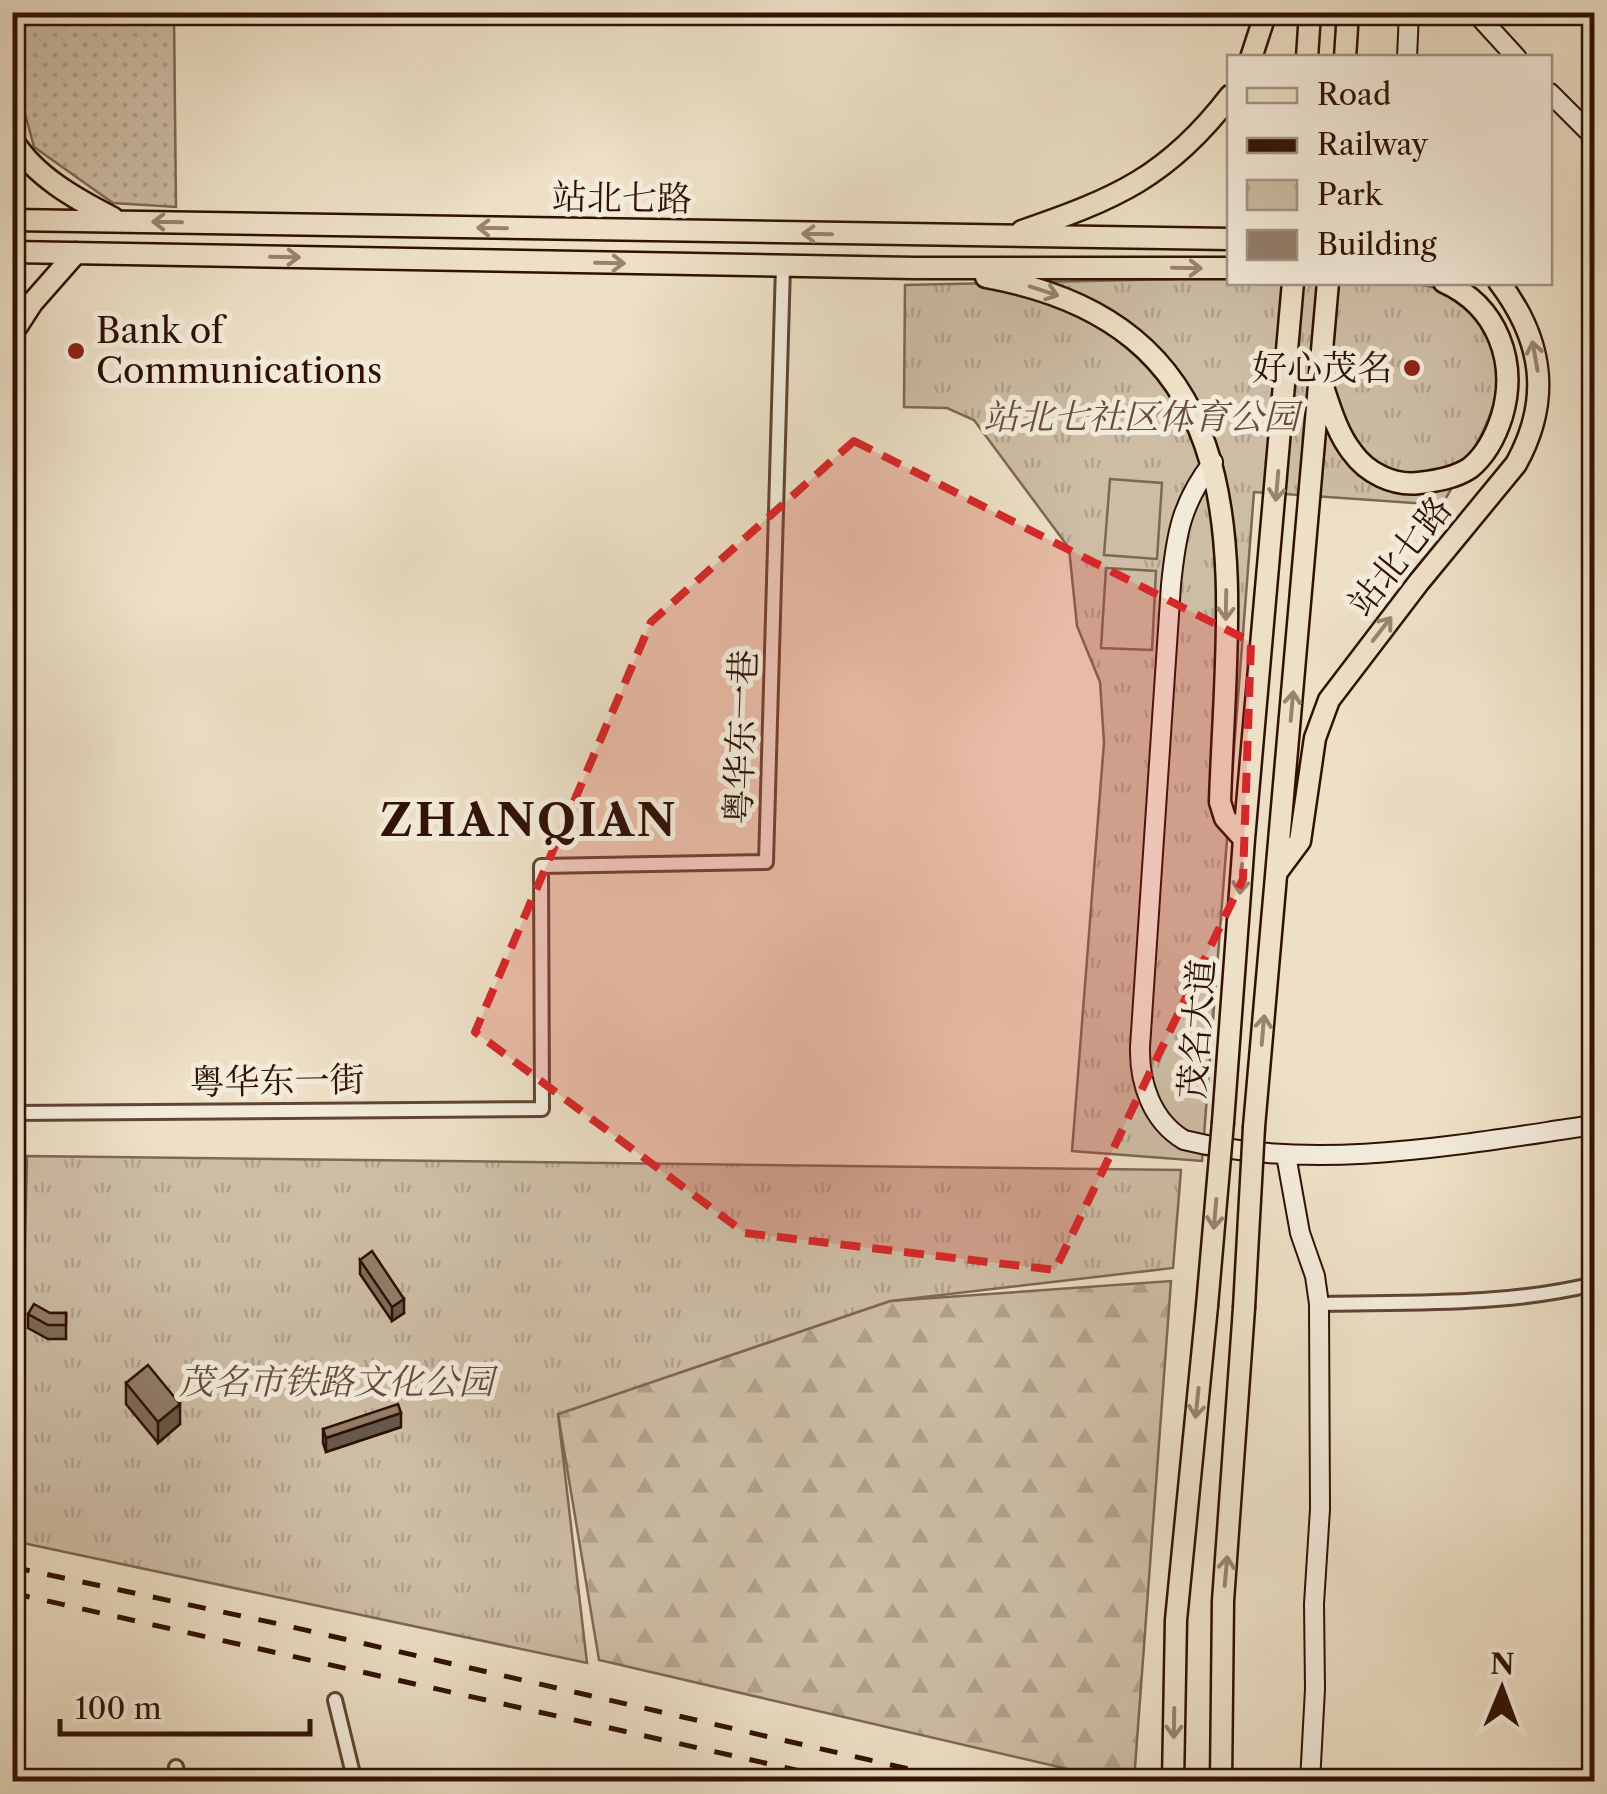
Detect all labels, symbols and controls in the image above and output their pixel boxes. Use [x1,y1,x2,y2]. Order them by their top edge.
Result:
legend [1227,55,1552,285]
text: Road [1317,76,1391,113]
text: Railway [1317,126,1429,163]
street label: 站北七路 [552,175,692,220]
text: Park [1317,176,1384,213]
one-way arrow [152,213,184,232]
one-way arrow [477,218,510,238]
one-way arrow [802,224,834,244]
text: Building [1317,226,1437,263]
one-way arrow [268,248,300,266]
one-way arrow [593,253,625,272]
one-way arrow [1170,258,1202,277]
one-way arrow [1028,284,1060,302]
place label: Bank of Communications [96,309,382,392]
marker: Bank of Communications [65,340,87,362]
one-way arrow [1525,341,1544,373]
place label: 好心茂名 [1252,346,1392,389]
marker: 好心茂名 [1401,357,1423,379]
park label: 站北七社区体育公园 [983,395,1303,438]
one-way arrow [1267,469,1286,502]
street label: 站北七路 [1339,488,1460,624]
one-way arrow [1216,589,1235,621]
one-way arrow [1371,617,1393,643]
street label: 粤华东一巷 [716,649,765,825]
one-way arrow [1282,690,1301,723]
district label: ZHANQIAN [380,792,678,848]
one-way arrow [1231,863,1250,895]
street label: 茂名大道 [1170,958,1223,1100]
one-way arrow [1253,1014,1272,1046]
street label: 粤华东一街 [189,1057,365,1104]
one-way arrow [1205,1198,1224,1230]
park label: 茂名市铁路文化公园 [178,1360,498,1403]
one-way arrow [1187,1387,1206,1419]
one-way arrow [1217,1555,1236,1587]
north arrow [1452,1639,1552,1739]
text: N [1490,1647,1515,1681]
scale bar [60,1674,310,1736]
text: 100 m [75,1690,162,1727]
one-way arrow [1164,1706,1184,1738]

